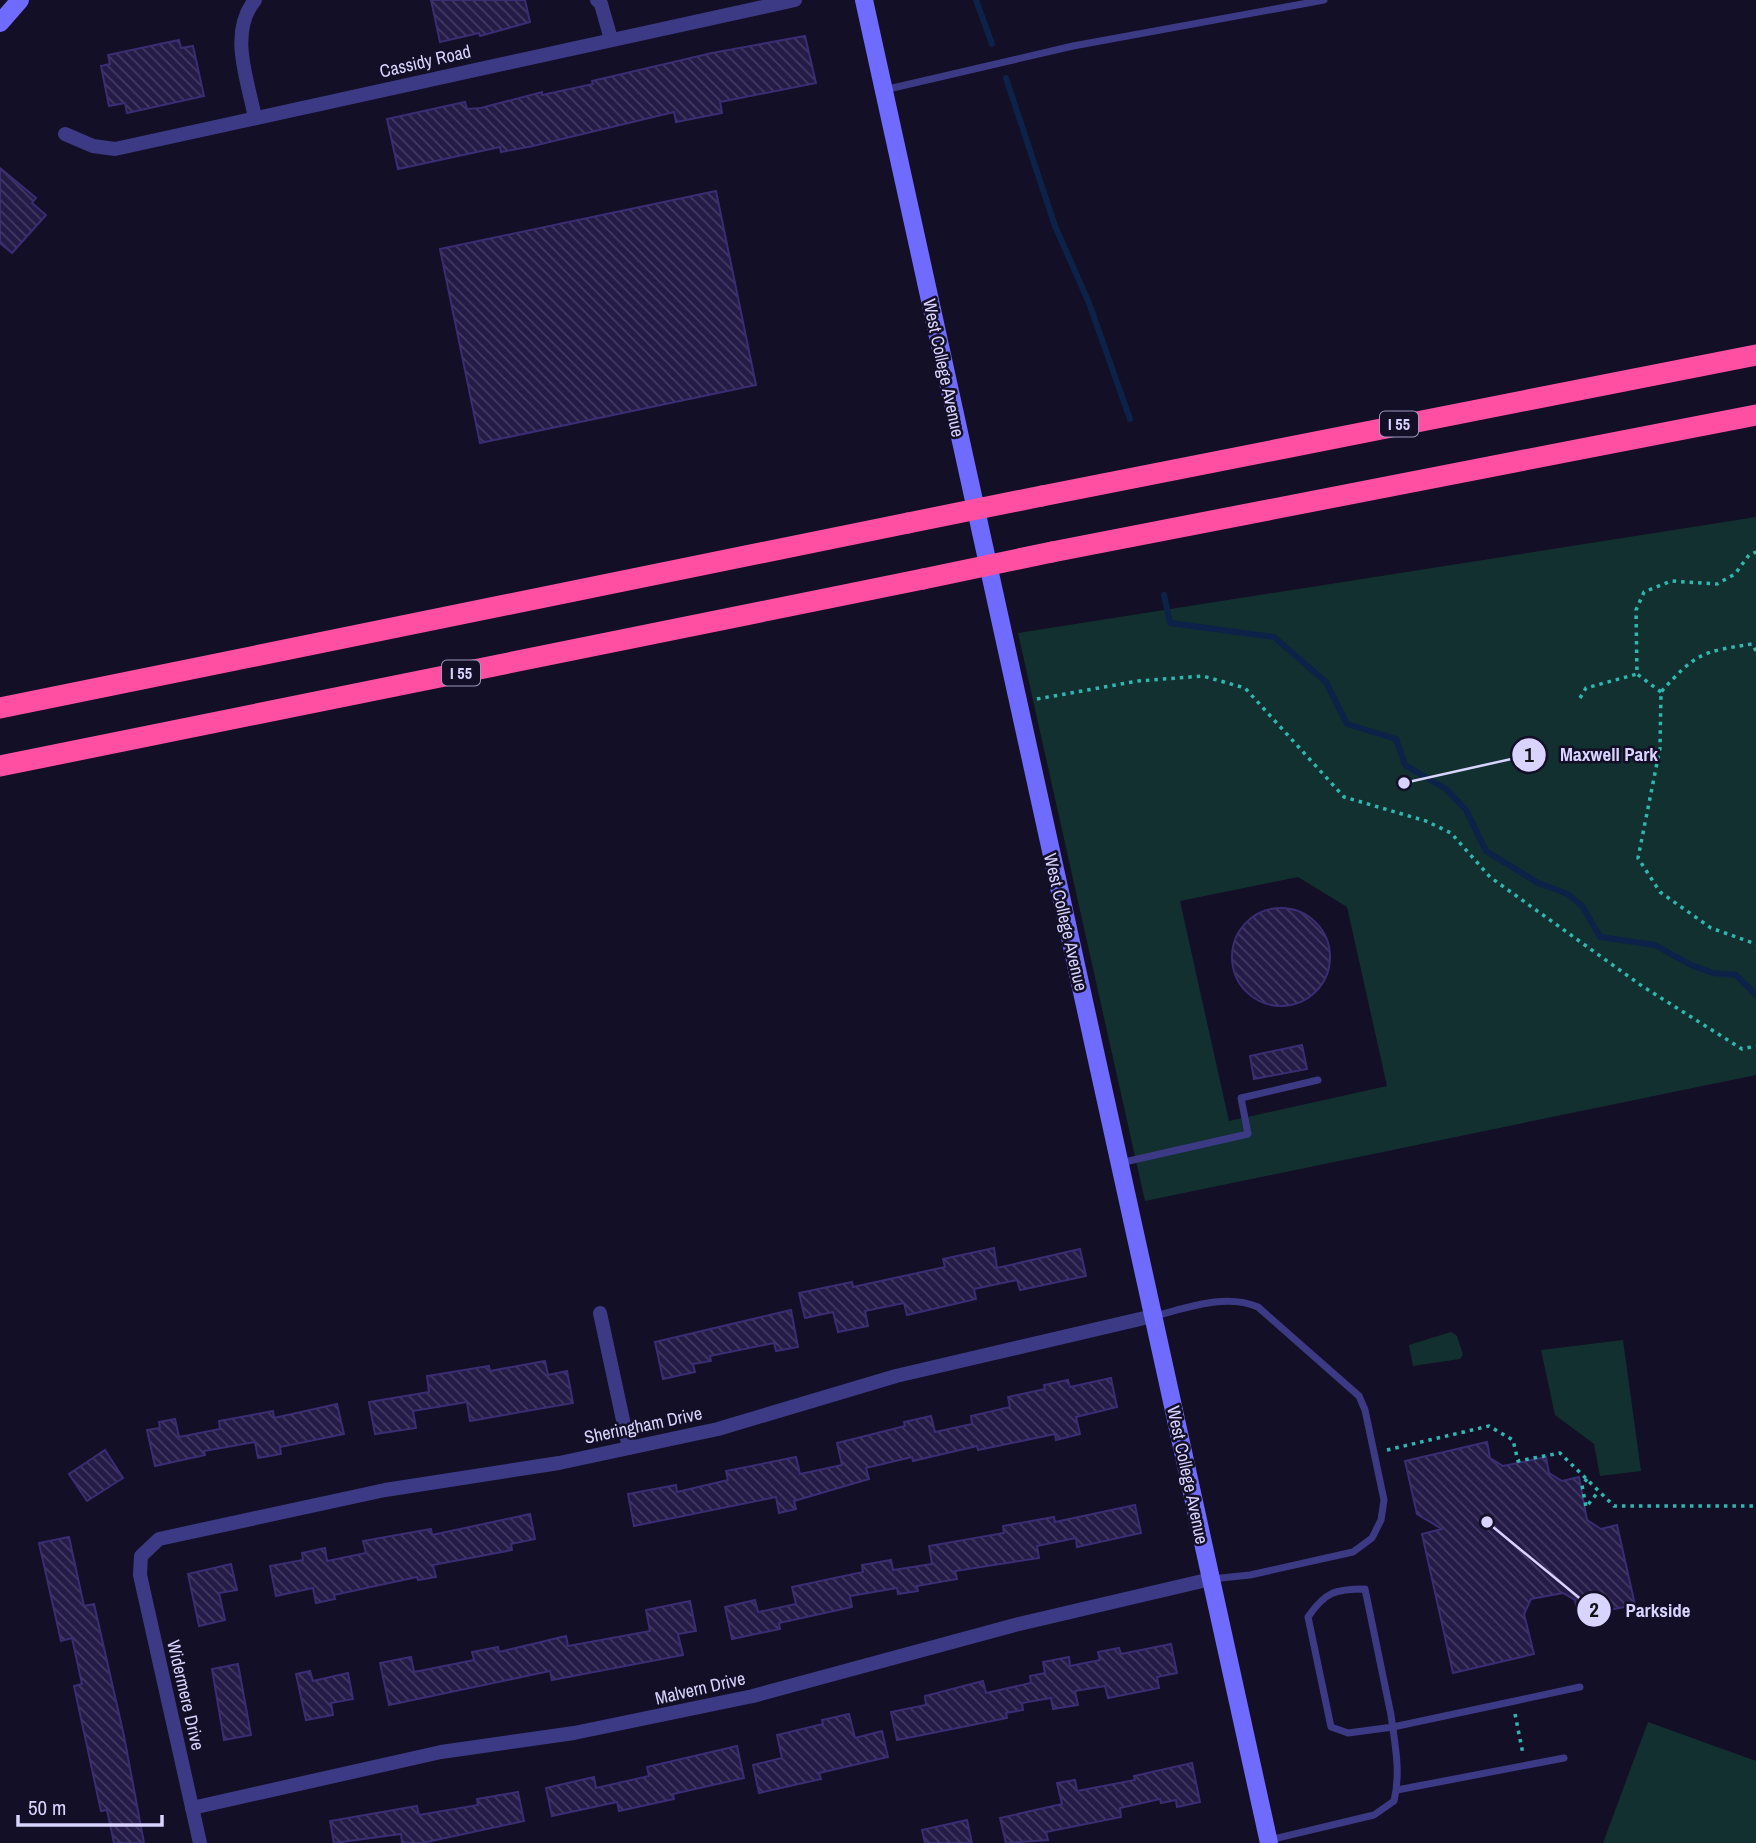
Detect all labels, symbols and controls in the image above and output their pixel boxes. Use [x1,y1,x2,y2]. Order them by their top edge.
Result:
street label: Cassidy Road [377,38,473,84]
street label: West College Avenue [917,297,971,439]
road number: I 55 [1380,412,1418,436]
road number: I 55 [442,660,480,686]
callout: Maxwell Park [1511,735,1672,775]
text: 1 [1524,740,1534,769]
text: Maxwell Park [1560,741,1658,767]
street label: West College Avenue [1038,851,1094,993]
street label: Sheringham Drive [582,1400,704,1450]
street label: West College Avenue [1161,1404,1215,1546]
callout: Parkside [1576,1590,1704,1630]
text: 2 [1589,1595,1599,1624]
text: Parkside [1626,1597,1691,1623]
street label: Widermere Drive [161,1637,211,1753]
street label: Malvern Drive [652,1665,748,1711]
scale bar [18,1784,161,1828]
text: 50 m [28,1793,66,1822]

